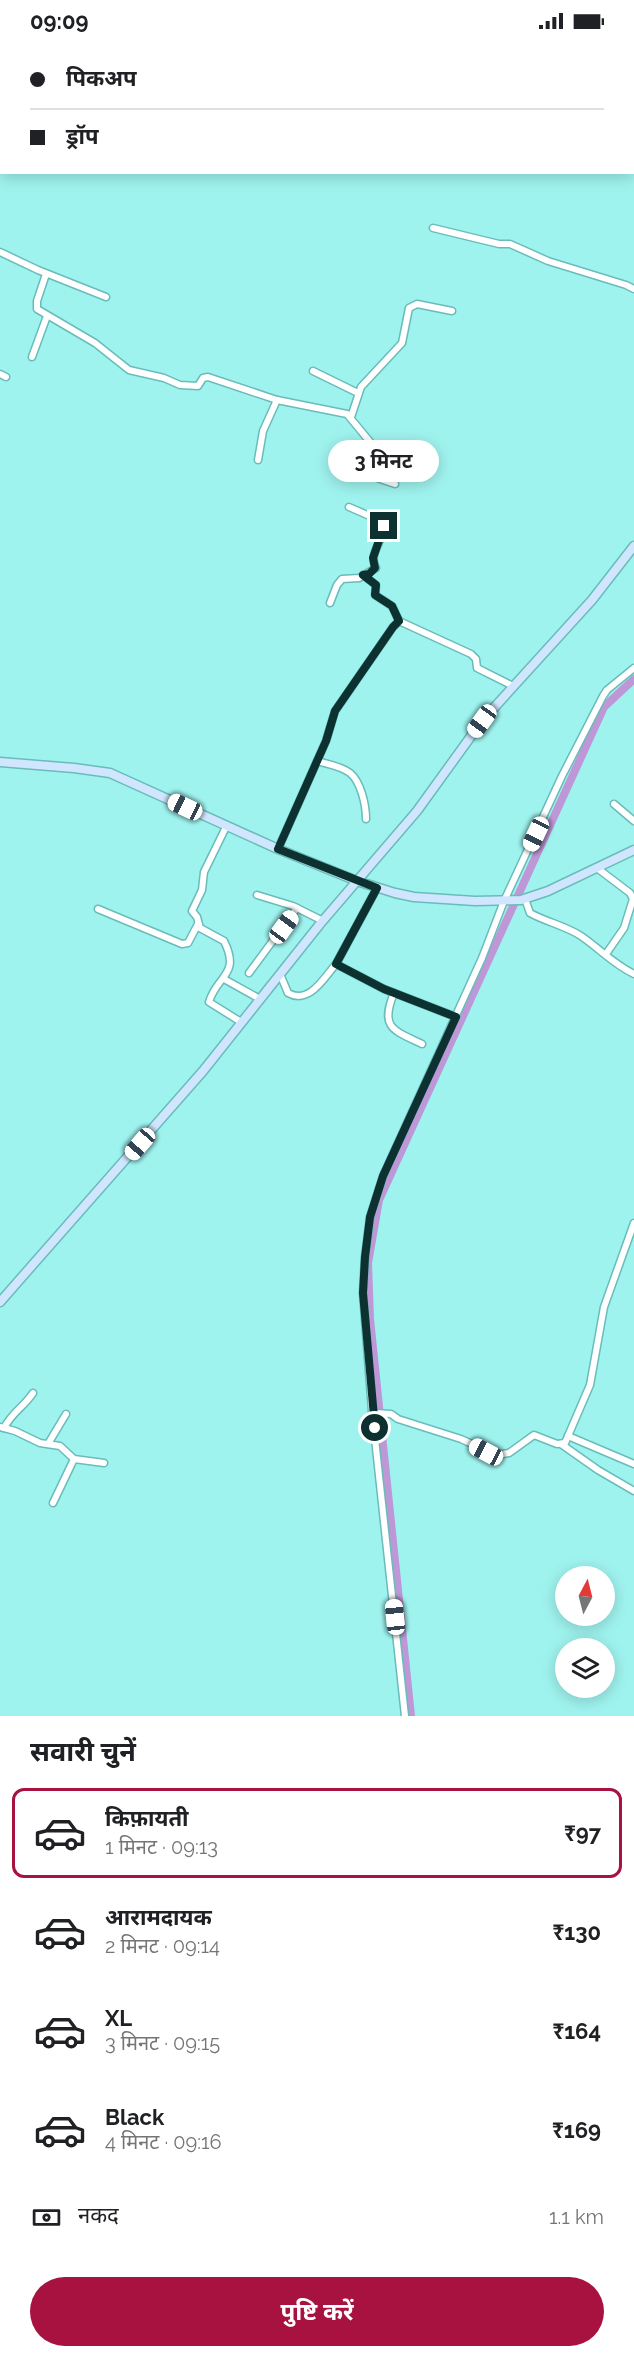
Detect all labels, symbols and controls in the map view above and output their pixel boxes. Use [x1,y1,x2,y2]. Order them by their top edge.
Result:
text: 09:09 [30,8,88,34]
text: पिकअप [66,65,137,91]
text: ड्रॉप [66,123,99,149]
callout: 3 मिनट [328,439,440,481]
text: 3 मिनट [355,449,412,473]
route end [370,512,397,539]
car [464,701,500,741]
car [165,791,205,823]
car [520,814,552,854]
car [266,907,302,947]
car [121,1125,159,1163]
route start [361,1414,388,1441]
car [466,1436,506,1468]
north arrow [555,1566,615,1626]
map controls [555,1566,615,1698]
car [384,1598,406,1636]
button: layers [555,1638,615,1698]
text: सवारी चुनें [30,1736,136,1767]
text: किफ़ायती [105,1805,189,1831]
icon: car [33,1806,87,1860]
text: ₹97 [564,1820,601,1846]
text: 1 मिनट · 09:13 [105,1835,218,1859]
text: आरामदायक [105,1904,212,1930]
icon: car [33,1905,87,1959]
text: ₹130 [553,1919,601,1945]
text: 2 मिनट · 09:14 [105,1934,220,1958]
icon: car [33,2004,87,2058]
text: XL [105,2005,132,2031]
text: ₹164 [552,2018,601,2044]
text: 3 मिनट · 09:15 [105,2031,220,2055]
icon: car [33,2103,87,2157]
text: Black [105,2104,164,2130]
text: ₹169 [552,2117,601,2143]
text: 4 मिनट · 09:16 [105,2130,222,2154]
icon: cash [30,2201,63,2234]
text: नकद [78,2202,119,2228]
text: 1.1 km [549,2205,604,2229]
button: पुष्टि करें [30,2277,604,2346]

